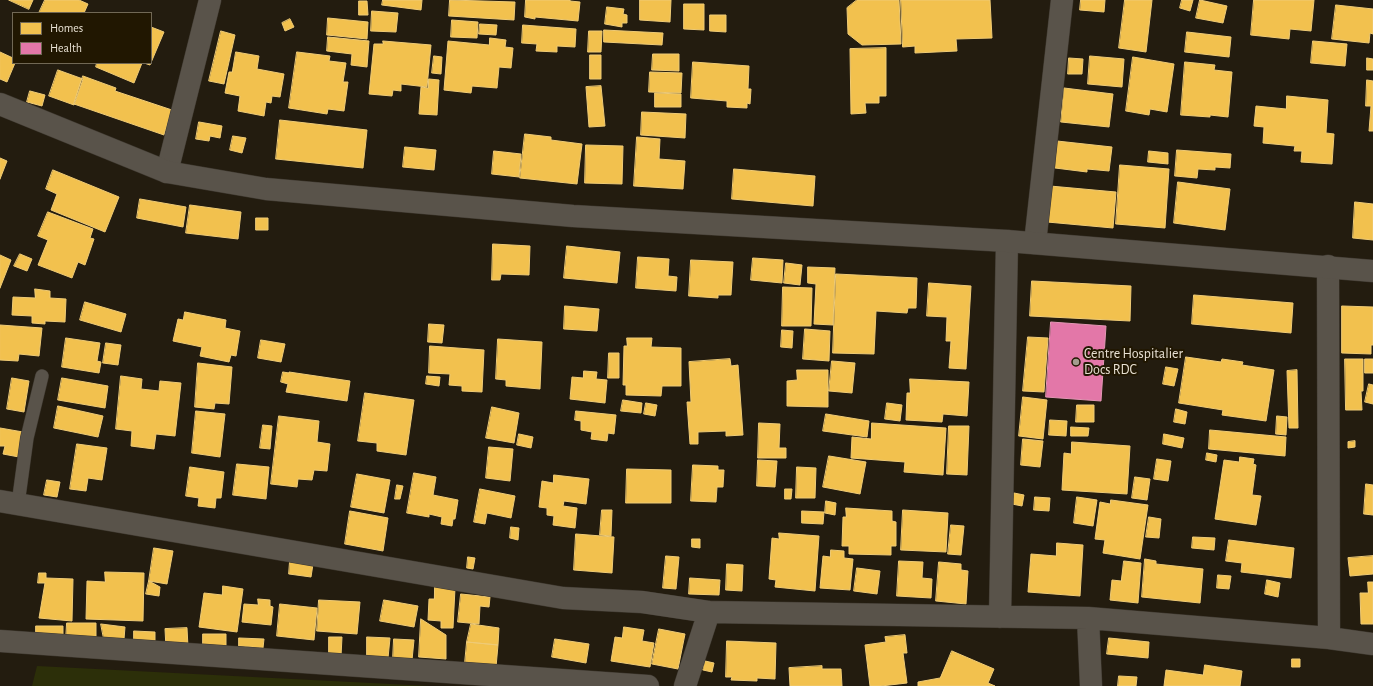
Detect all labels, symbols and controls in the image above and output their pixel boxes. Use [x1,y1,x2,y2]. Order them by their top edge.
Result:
legend [12,12,152,64]
text: Homes [50,22,83,34]
text: Health [50,42,82,54]
place label: Centre Hospitalier Docs RDC [1084,346,1183,378]
marker: Centre Hospitalier Docs RDC [1071,357,1081,367]

